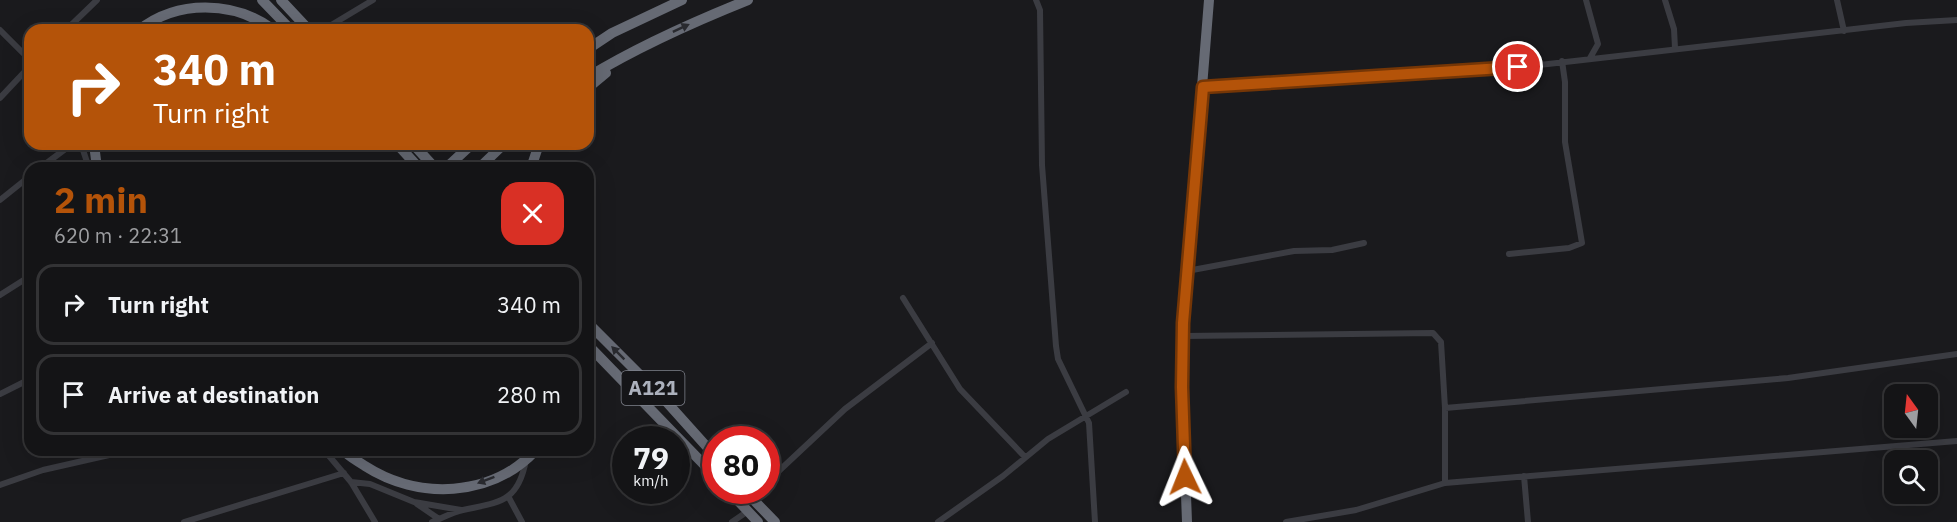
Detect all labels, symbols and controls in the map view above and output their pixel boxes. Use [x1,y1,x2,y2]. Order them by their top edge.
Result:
one-way arrow [673,23,690,32]
pin [1492,41,1543,92]
text: 340 m [153,42,276,97]
icon: right [54,48,132,126]
icon: arrive [1501,50,1534,83]
text: Turn right [153,95,270,130]
text: 2 min [54,176,148,223]
button: close [501,182,564,245]
text: 620 m · 22:31 [54,222,182,249]
icon: right [57,288,90,321]
text: Turn right [108,290,209,319]
text: 340 m [497,290,561,319]
one-way arrow [612,347,626,361]
road number: A121 [622,371,684,405]
icon: arrive [57,378,90,411]
text: Arrive at destination [108,380,319,409]
text: 280 m [497,380,561,409]
north arrow [1884,384,1938,438]
map controls [1884,384,1938,504]
speed limit sign: 80 [702,426,780,504]
text: 79 [633,438,669,477]
position arrow [1153,445,1217,509]
button: search [1884,450,1938,504]
text: km/h [633,471,669,490]
one-way arrow [477,476,495,486]

